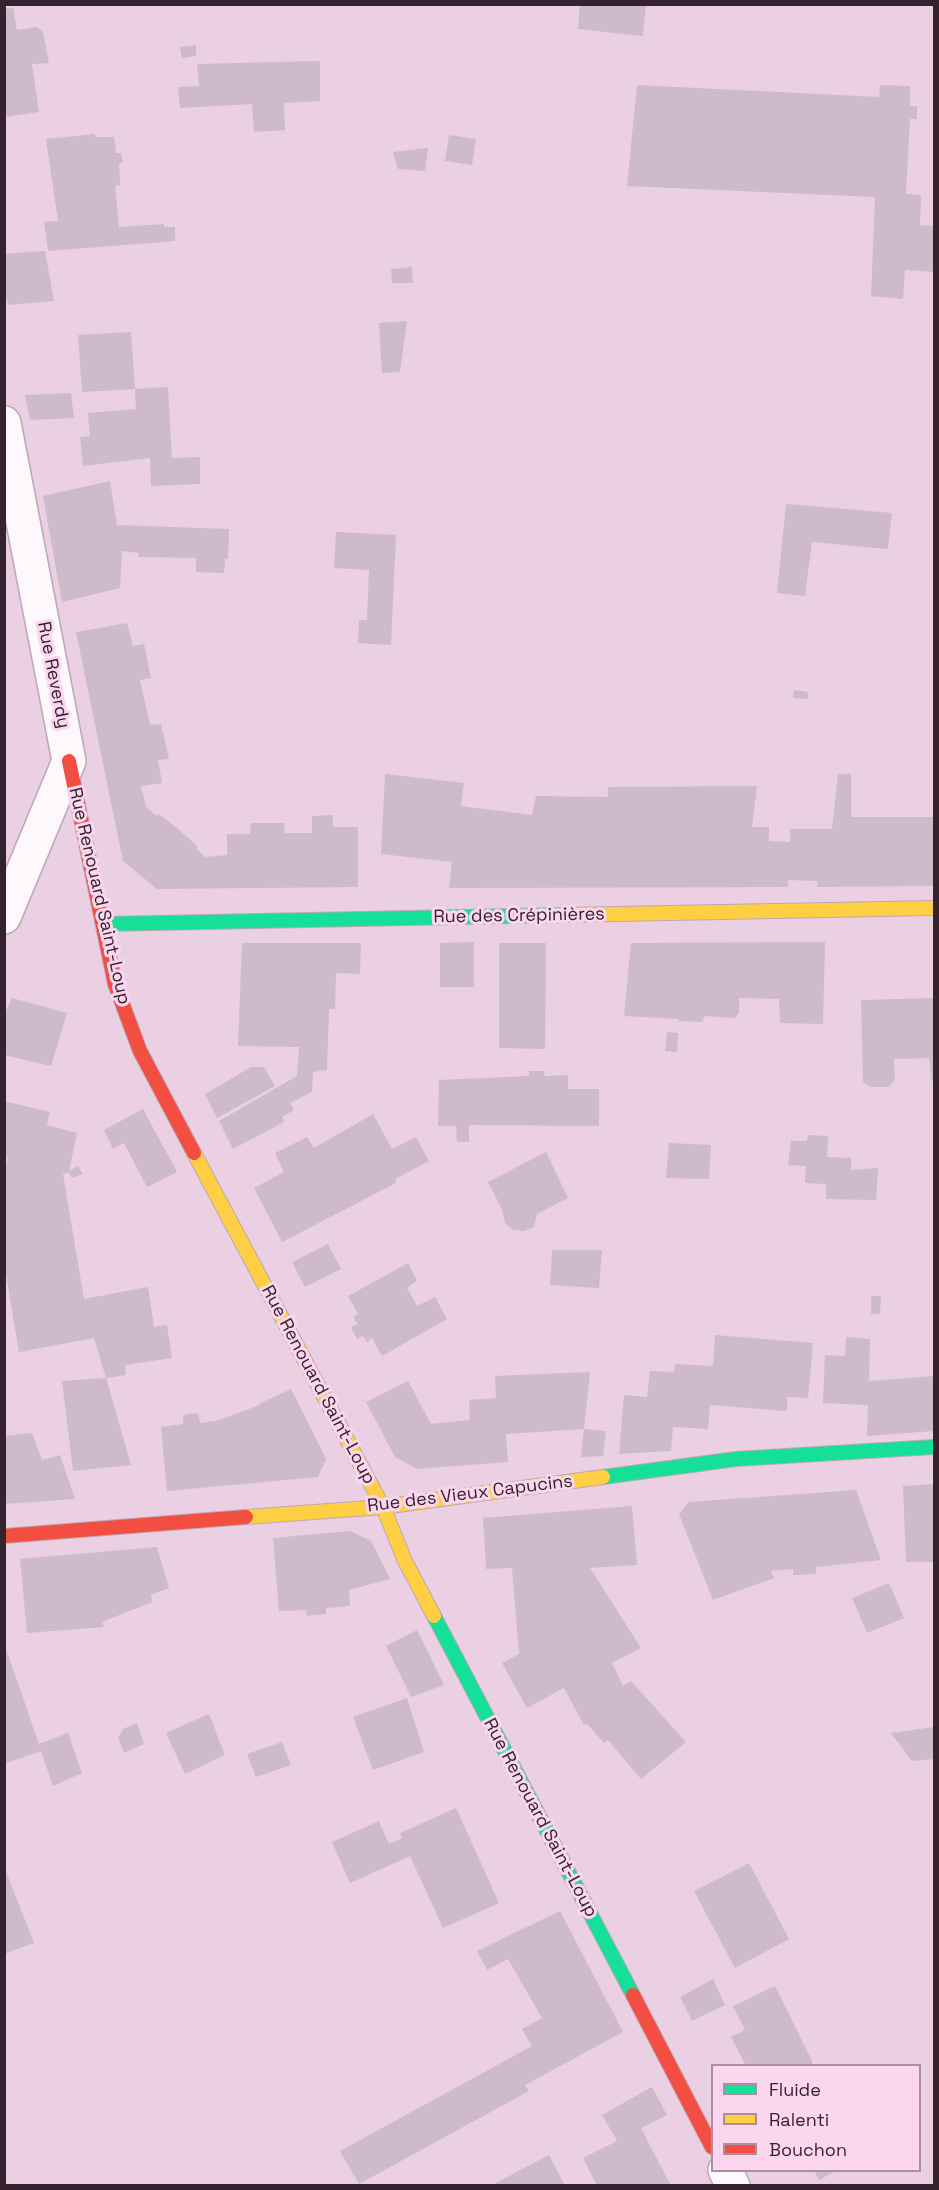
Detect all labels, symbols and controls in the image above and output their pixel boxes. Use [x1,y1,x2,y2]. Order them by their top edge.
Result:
street label: Rue Reverdy [32,620,74,730]
street label: Rue Renouard Saint-Loup [63,785,135,1007]
street label: Rue des Crépinières [433,904,605,928]
street label: Rue Renouard Saint-Loup [256,1282,380,1488]
street label: Rue des Vieux Capucins [366,1471,574,1517]
street label: Rue Renouard Saint-Loup [478,1715,602,1921]
legend [711,2064,921,2172]
text: Fluide [769,2078,821,2101]
text: Ralenti [769,2108,829,2131]
text: Bouchon [769,2138,847,2161]

